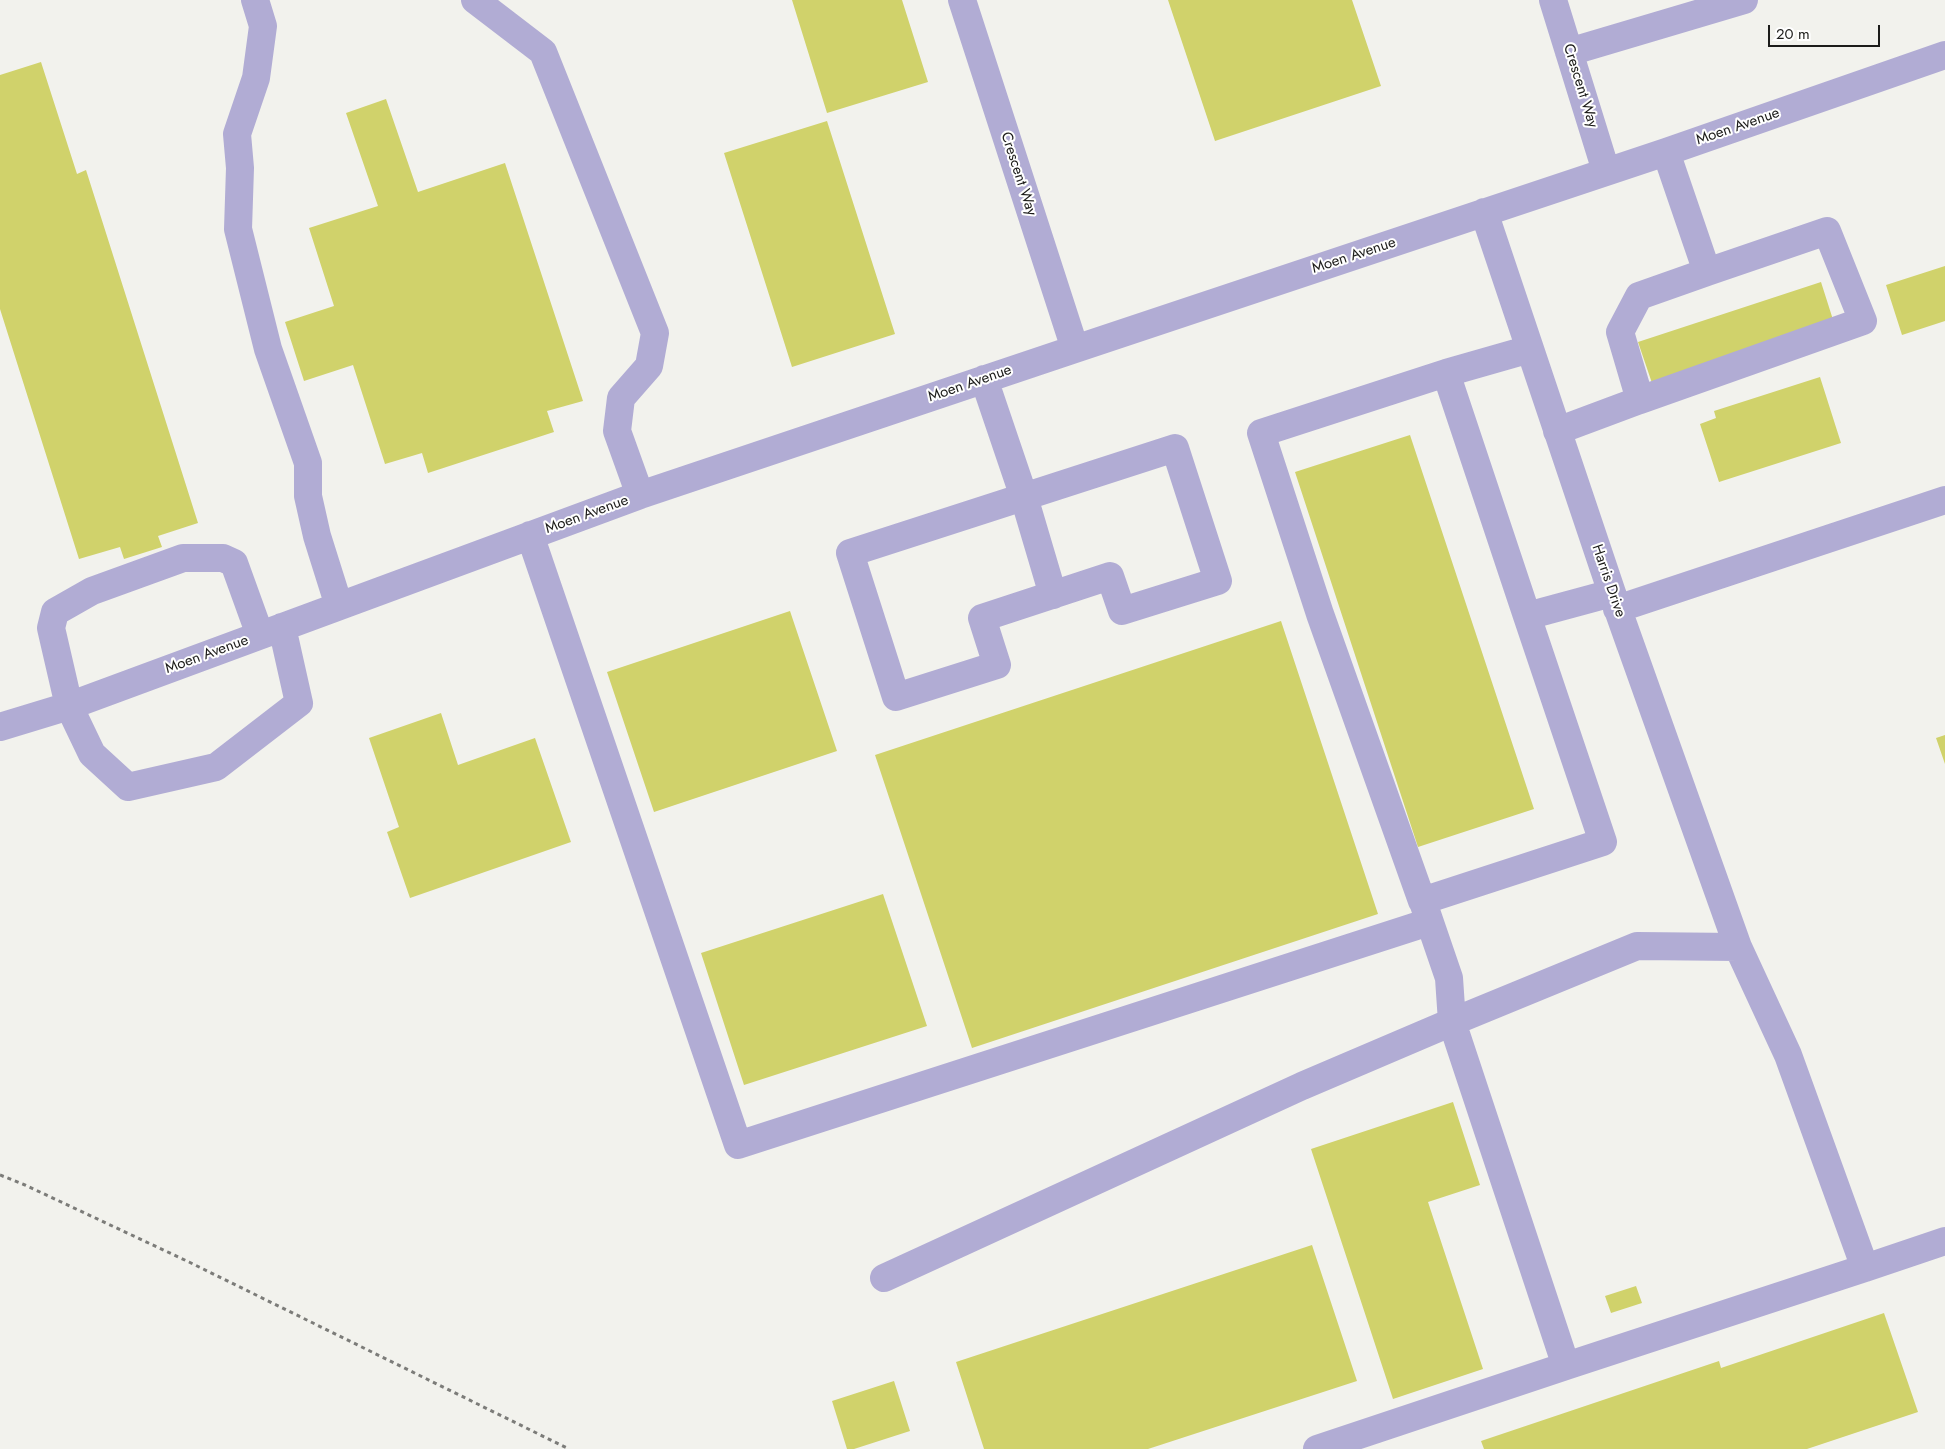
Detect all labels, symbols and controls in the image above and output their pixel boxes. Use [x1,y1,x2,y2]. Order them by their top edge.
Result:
scale bar [1770,15,1882,47]
text: 20 m [1776,23,1810,45]
street label: Crescent Way [1559,42,1601,130]
street label: Moen Avenue [1694,104,1782,150]
street label: Crescent Way [996,130,1040,218]
street label: Moen Avenue [1310,234,1398,278]
street label: Moen Avenue [926,361,1014,407]
street label: Moen Avenue [543,492,631,538]
street label: Harris Drive [1587,542,1629,620]
street label: Moen Avenue [163,632,251,678]

